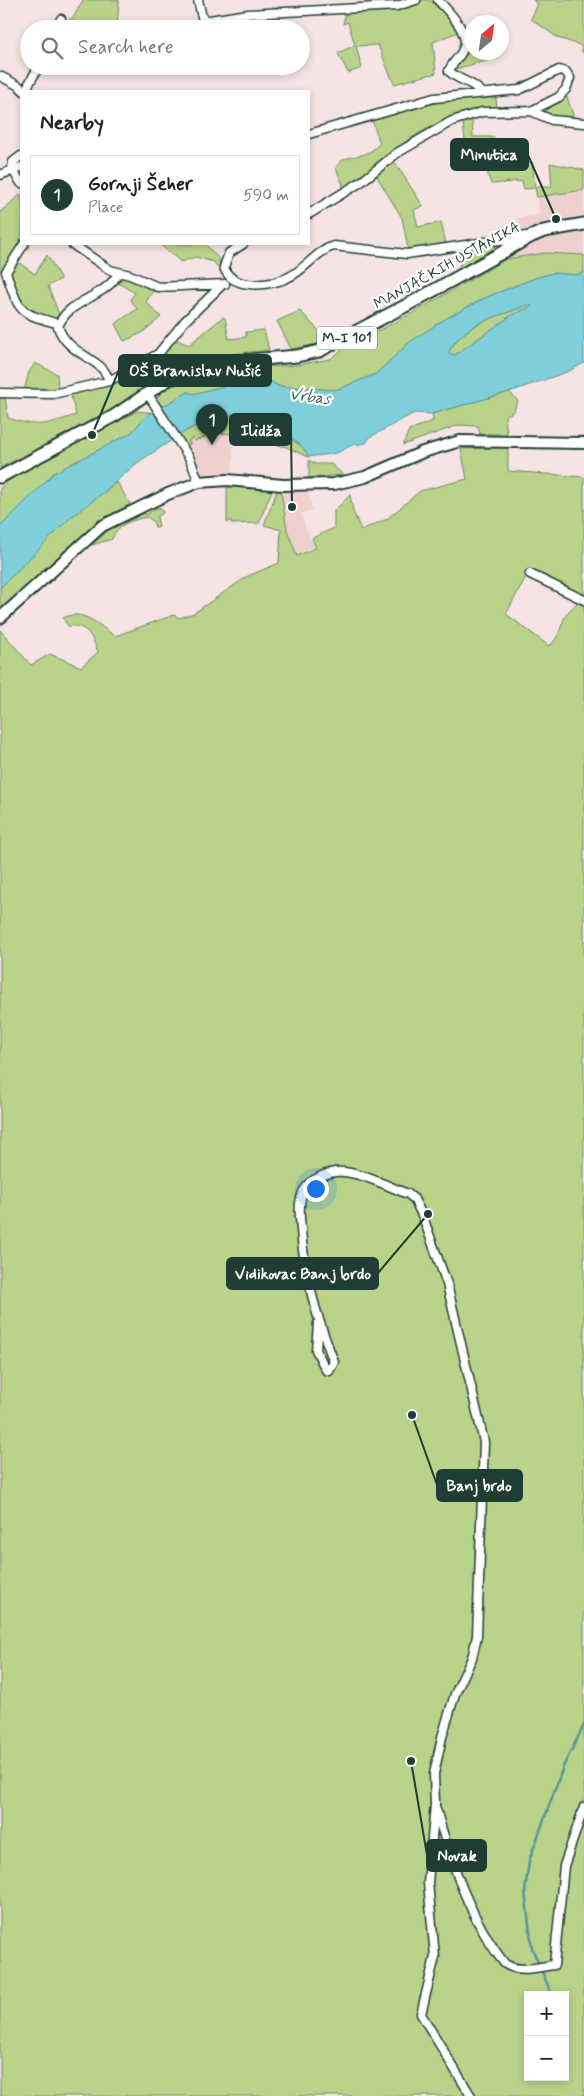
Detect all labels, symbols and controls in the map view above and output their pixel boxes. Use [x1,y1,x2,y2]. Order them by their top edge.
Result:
north arrow [464,15,509,60]
search box [20,20,310,75]
icon: search [38,34,66,62]
text: Search here [78,35,174,60]
text: Nearby [40,109,104,137]
callout: Minutica [451,139,528,170]
text: Minutica [460,145,518,166]
text: Gornji Šeher [88,172,193,197]
text: 1 [53,185,61,206]
text: 590 m [243,185,289,206]
text: Place [88,197,123,218]
street label: MANJAČKIH USTANIKA [370,217,524,315]
road number: M-I 101 [317,326,377,349]
callout: OŠ Branislav Nušić [119,355,271,386]
text: OŠ Branislav Nušić [129,361,261,382]
water label: Vrbas [288,384,334,410]
pin: 1 [196,404,228,445]
callout: Ilidža [230,414,291,445]
text: Ilidža [240,421,282,442]
your location [303,1176,329,1202]
callout: Vidikovac Banj brdo [227,1258,378,1289]
text: Vidikovac Banj brdo [235,1264,371,1285]
callout: Banj brdo [437,1470,522,1501]
text: Banj brdo [446,1476,512,1497]
callout: Novak [427,1840,486,1871]
text: Novak [437,1846,477,1867]
map controls [524,1991,569,2081]
button: + [524,1991,569,2036]
button: − [524,2036,569,2081]

